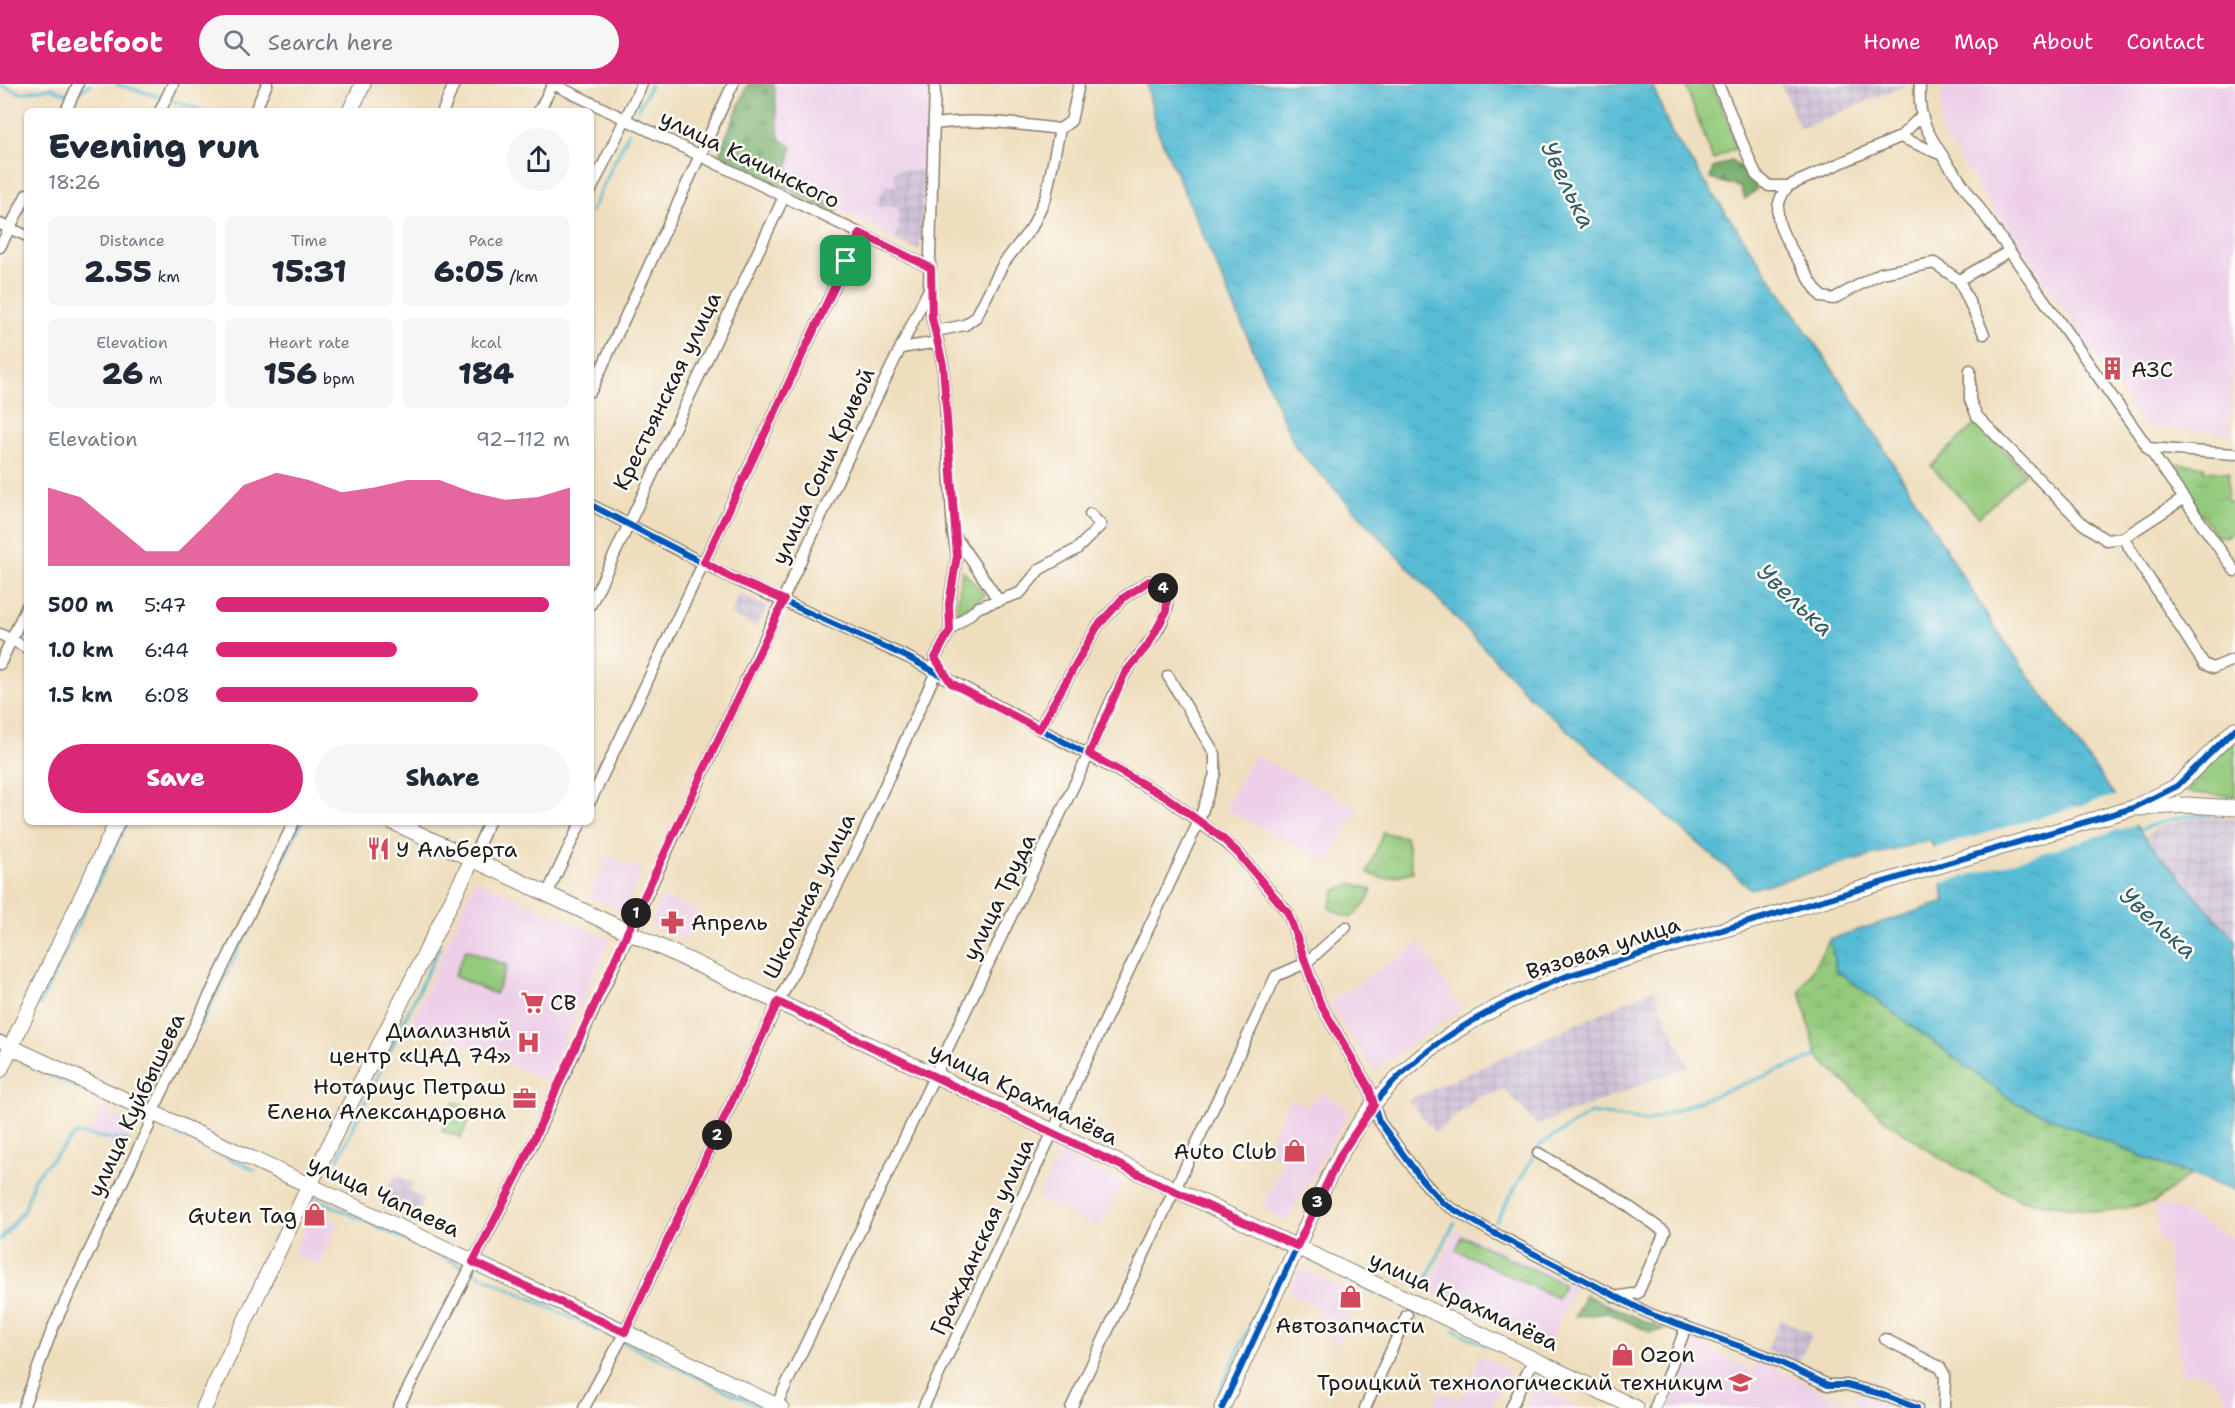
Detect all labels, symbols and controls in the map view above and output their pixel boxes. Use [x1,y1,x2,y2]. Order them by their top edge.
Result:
search box [199,15,619,69]
text: Fleetfoot [30,23,163,61]
icon: search [220,26,253,59]
text: Search here [268,28,393,57]
text: Home [1863,28,1921,56]
text: Map [1954,28,1999,56]
text: About [2032,28,2093,56]
text: Contact [2126,28,2205,56]
street label: улица Качинского [655,103,845,215]
text: Evening run [48,124,259,169]
button: share [507,128,570,191]
water label: Увелька [1533,136,1603,234]
text: 18:26 [48,169,101,195]
text: Distance [99,230,165,251]
text: Time [291,230,327,251]
text: Pace [468,230,504,251]
pin [820,235,871,286]
icon: arrive [829,244,862,277]
text: 2.55 [84,251,152,292]
text: 15:31 [271,251,347,292]
text: 6:05 [434,251,504,292]
text: km [152,266,180,287]
text: /km [504,266,538,287]
street label: Крестьянская улица [606,287,728,495]
text: Elevation [96,332,168,353]
text: Heart rate [268,332,350,353]
text: kcal [470,332,502,353]
text: 26 [101,353,143,394]
text: 156 [263,353,317,394]
text: 184 [458,353,514,394]
place label: АЗС [2131,355,2173,384]
building icon: АЗС [2100,356,2126,382]
street label: улица Сони Кривой [765,363,881,569]
text: m [143,368,163,389]
text: bpm [317,368,355,389]
text: Elevation [48,426,138,452]
text: 92–112 m [476,426,570,452]
water label: Увелька [1750,556,1840,644]
pin: 4 [1148,573,1178,603]
text: 4 [1157,577,1169,598]
text: 500 m [48,592,114,618]
text: 5:47 [144,592,186,618]
text: 1.0 km [48,637,113,663]
text: 6:44 [144,637,189,663]
text: 1.5 km [48,682,112,708]
text: 6:08 [144,682,190,708]
button: Save [48,744,303,813]
button: Share [315,744,570,813]
street label: Школьная улица [756,808,862,984]
street label: улица Труда [956,828,1042,965]
place label: У Альберта [396,835,518,864]
restaurant icon: У Альберта [365,836,391,862]
water label: Увелька [2112,880,2204,966]
pin: 1 [621,898,651,928]
text: 1 [632,902,640,923]
place label: Апрель [691,908,768,937]
pharmacy icon: Апрель [660,909,686,935]
street label: Вязовая улица [1522,909,1684,987]
place label: СВ [550,988,576,1017]
supermarket icon: СВ [519,989,545,1015]
street label: улица Куйбышева [81,1008,192,1202]
place label: Диализный центр «ЦАД 74» [329,1016,511,1070]
hospital icon: Диализный центр «ЦАД 74» [516,1030,542,1056]
street label: улица Крахмалёва [925,1036,1123,1152]
place label: Нотариус Петраш Елена Александровна [267,1072,506,1126]
office icon: Нотариус Петраш Елена Александровна [511,1086,537,1112]
pin: 2 [702,1120,732,1150]
text: 2 [711,1124,723,1145]
street label: Гражданская улица [924,1133,1041,1340]
place label: Auto Club [1174,1137,1277,1166]
shop icon: Auto Club [1282,1138,1308,1164]
street label: улица Чапаева [303,1148,465,1244]
pin: 3 [1302,1187,1332,1217]
text: 3 [1311,1191,1323,1212]
place label: Guten Tag [188,1201,297,1230]
shop icon: Guten Tag [302,1202,328,1228]
street label: улица Крахмалёва [1365,1244,1564,1358]
shop icon: Автозапчасти [1337,1283,1363,1309]
place label: Автозапчасти [1275,1311,1425,1340]
place label: Ozon [1640,1340,1695,1369]
shop icon: Ozon [1609,1341,1635,1367]
place label: Троицкий технологический техникум [1317,1368,1723,1397]
school or university icon: Троицкий технологический техникум [1728,1369,1754,1395]

